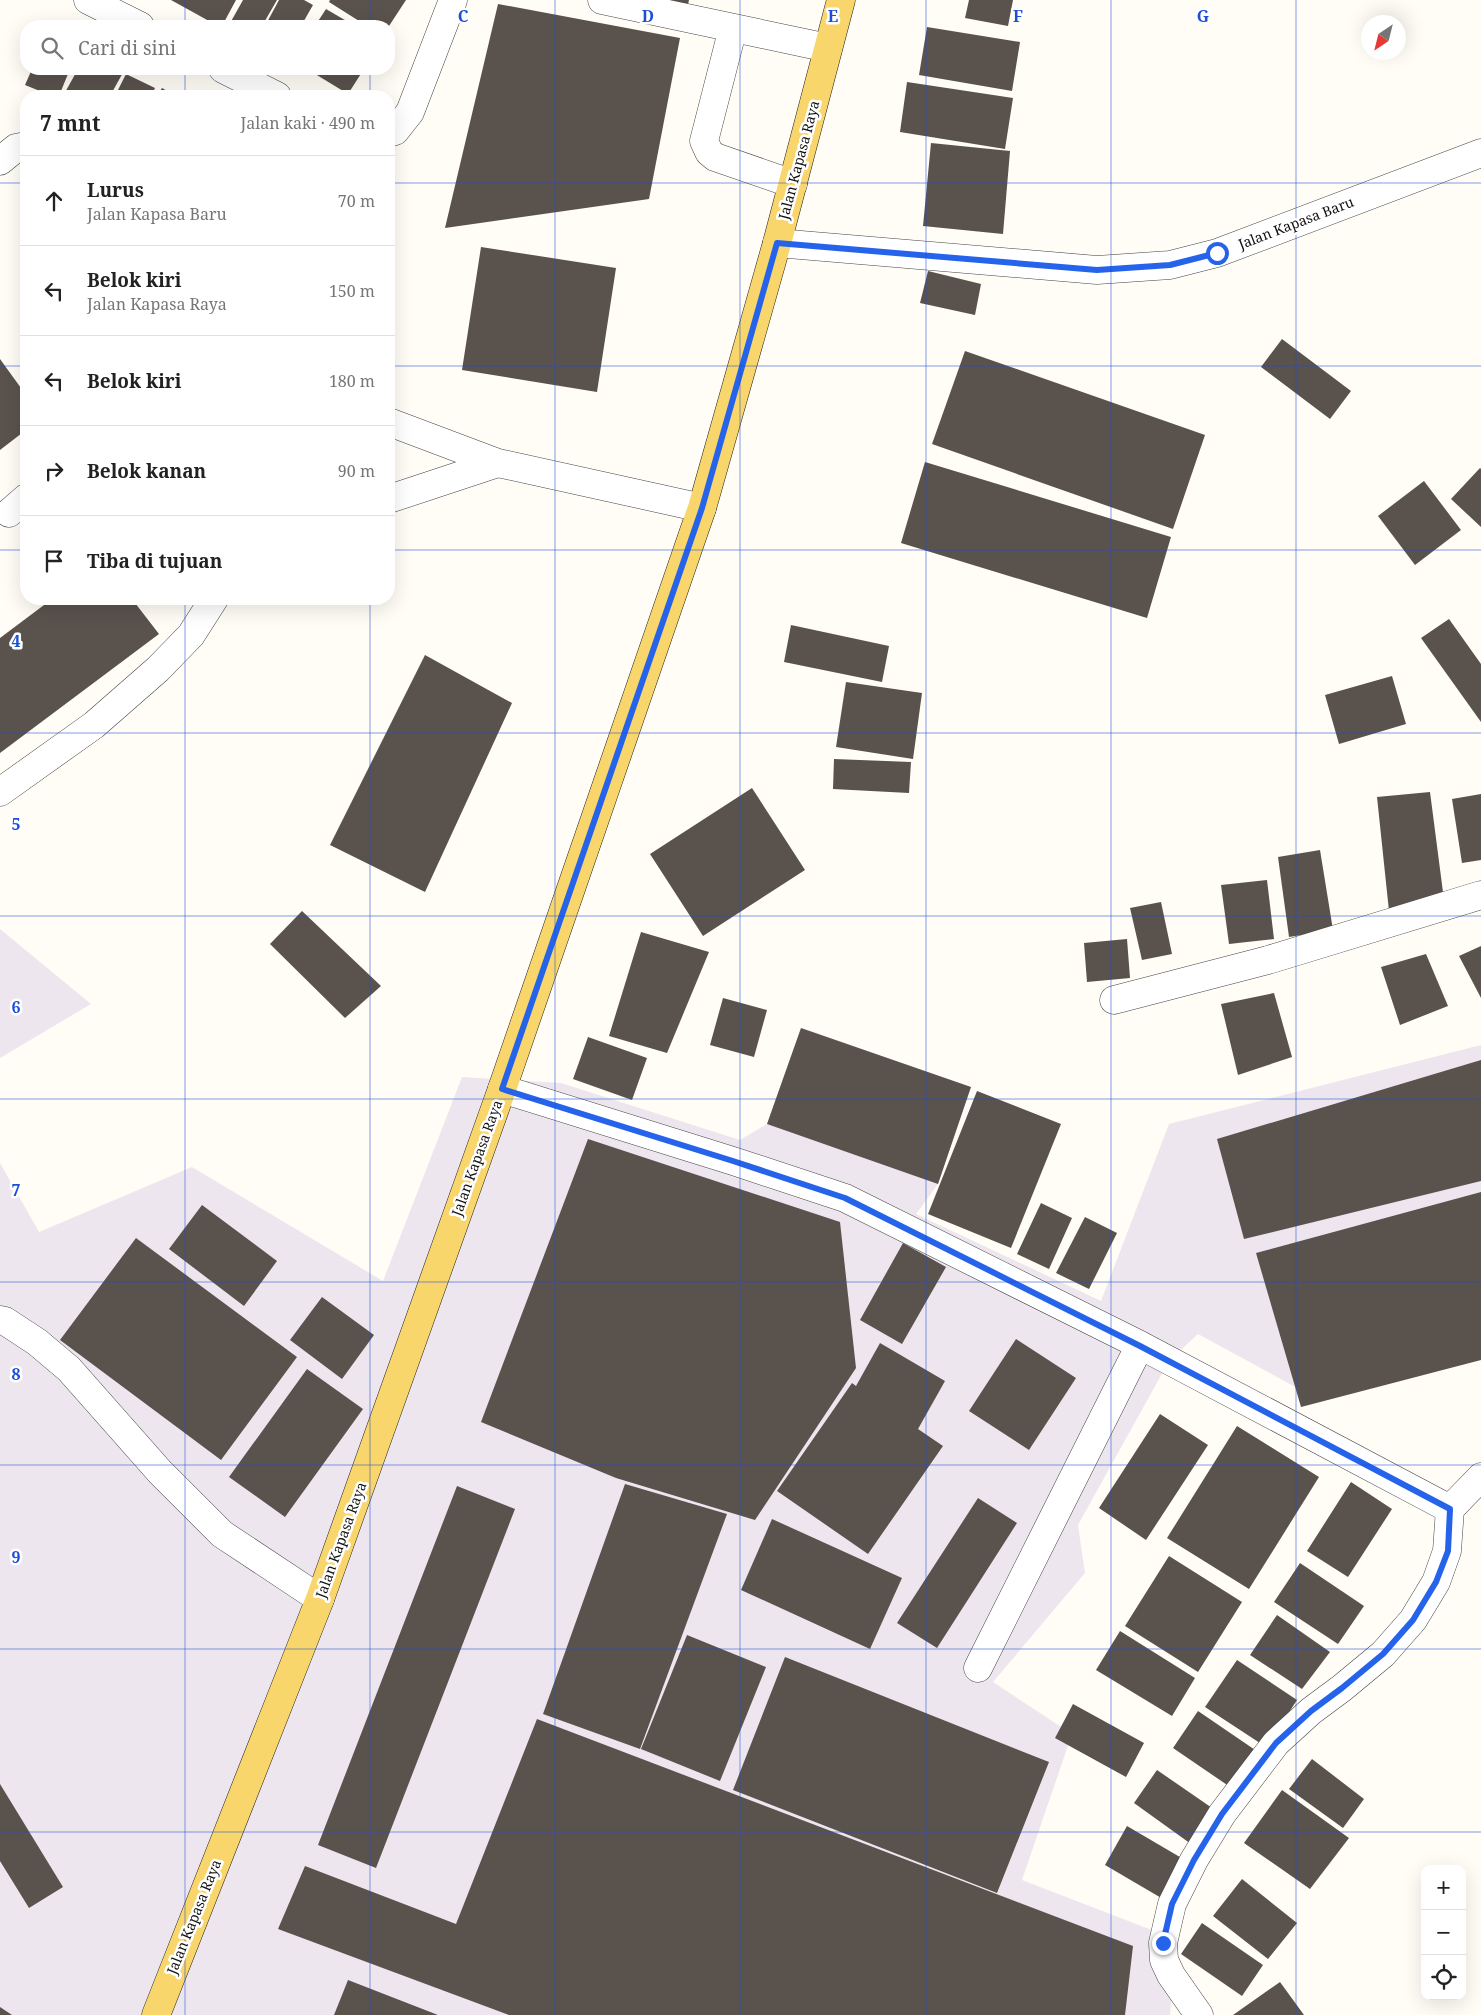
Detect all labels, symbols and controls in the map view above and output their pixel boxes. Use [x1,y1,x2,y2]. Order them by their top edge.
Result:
text: C [458,5,469,27]
text: D [642,5,654,27]
text: E [828,5,838,27]
text: F [1013,5,1023,27]
text: G [1197,5,1209,27]
north arrow [1361,15,1406,60]
search box [20,20,395,75]
icon: search [38,34,66,62]
text: Cari di sini [78,35,176,61]
street label: Jalan Kapasa Raya [773,98,824,222]
text: 7 mnt [40,109,101,137]
text: Jalan kaki · 490 m [241,112,375,134]
text: Lurus [87,177,144,203]
icon: ahead [40,187,68,215]
text: 70 m [338,190,375,212]
street label: Jalan Kapasa Baru [1234,192,1356,254]
text: Jalan Kapasa Baru [87,203,227,225]
route start [1206,242,1229,265]
text: Belok kiri [87,267,181,293]
icon: left [40,277,68,305]
text: 150 m [329,280,375,302]
text: Jalan Kapasa Raya [87,293,227,315]
icon: left [40,367,68,395]
text: Belok kiri [87,368,181,394]
text: 180 m [329,370,375,392]
icon: right [40,457,68,485]
text: Belok kanan [87,458,206,484]
text: 90 m [338,460,375,482]
icon: arrive [40,547,68,575]
text: Tiba di tujuan [87,548,222,574]
text: 4 [11,630,21,652]
text: 5 [11,813,21,835]
text: 6 [11,996,21,1018]
street label: Jalan Kapasa Raya [446,1097,506,1220]
text: 7 [11,1179,21,1201]
text: 8 [11,1363,21,1385]
street label: Jalan Kapasa Raya [310,1479,370,1602]
text: 9 [11,1546,21,1568]
street label: Jalan Kapasa Raya [161,1856,225,1978]
map controls [1421,1865,1466,2000]
button: + [1421,1865,1466,1910]
button: − [1421,1910,1466,1955]
route end [1152,1932,1175,1955]
button: locate [1421,1955,1466,2000]

